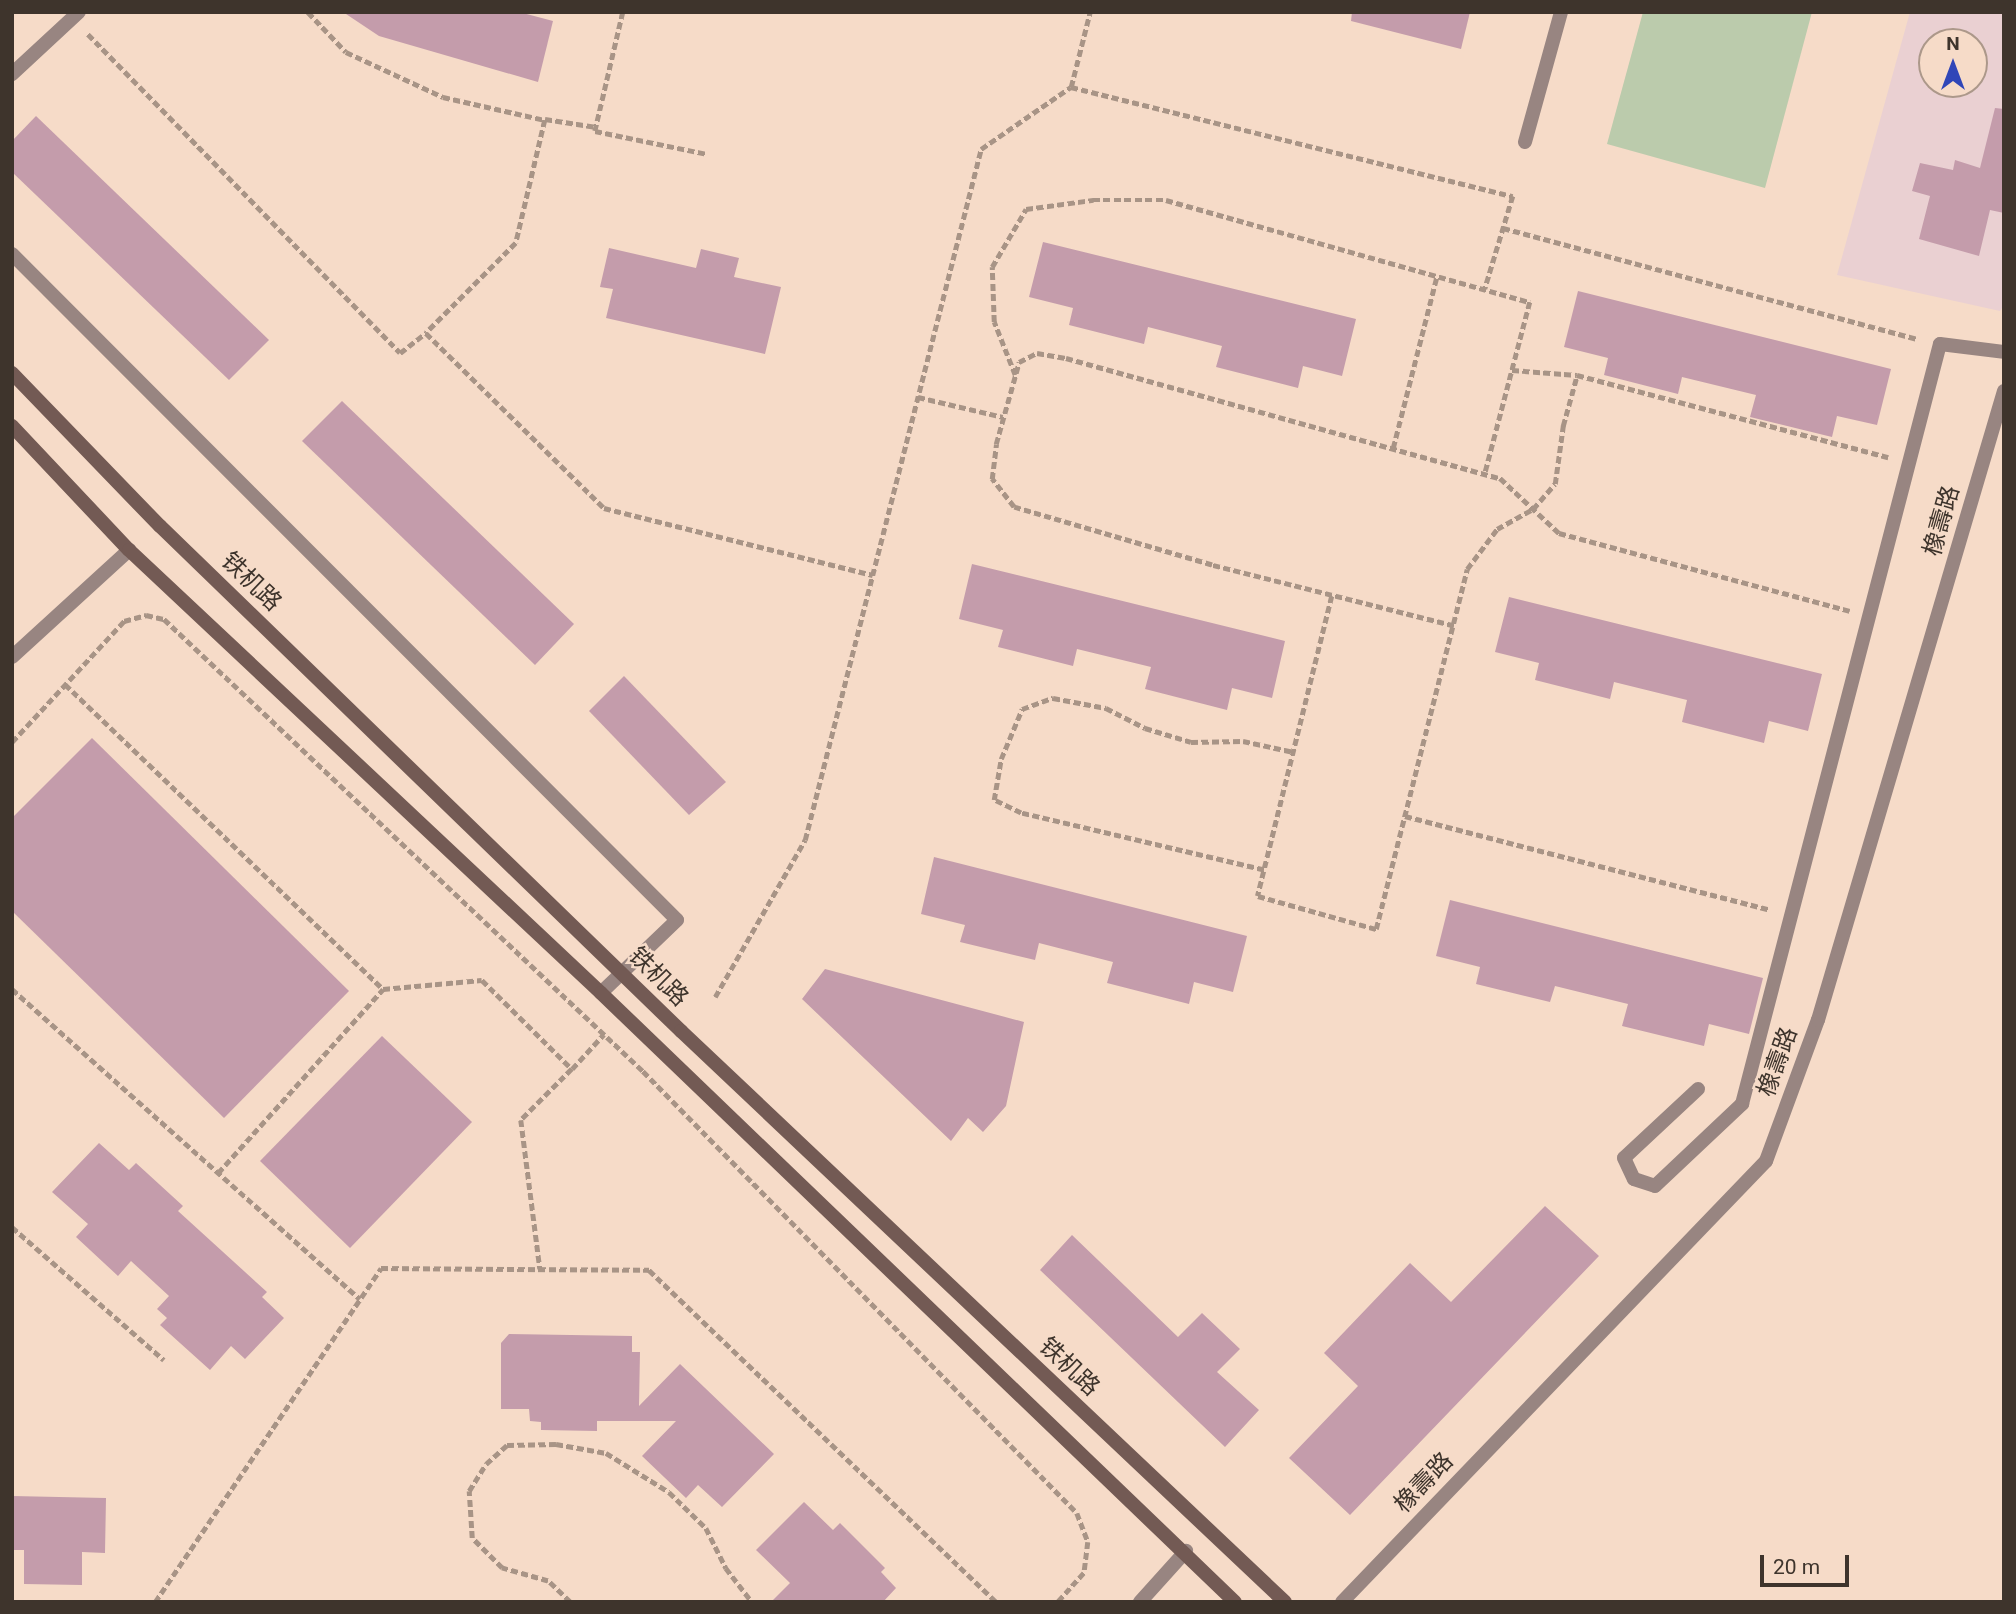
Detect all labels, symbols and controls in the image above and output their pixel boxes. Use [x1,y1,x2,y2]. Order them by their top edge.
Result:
north arrow [1918,28,1988,98]
text: N [1946,32,1960,55]
street label: 橡壽路 [1918,482,1966,560]
street label: 铁机路 [215,547,287,617]
street label: 铁机路 [622,941,694,1013]
street label: 橡壽路 [1752,1023,1804,1101]
street label: 铁机路 [1033,1332,1105,1402]
street label: 橡壽路 [1389,1447,1459,1519]
scale bar [1764,1540,1853,1584]
text: 20 m [1773,1555,1820,1579]

